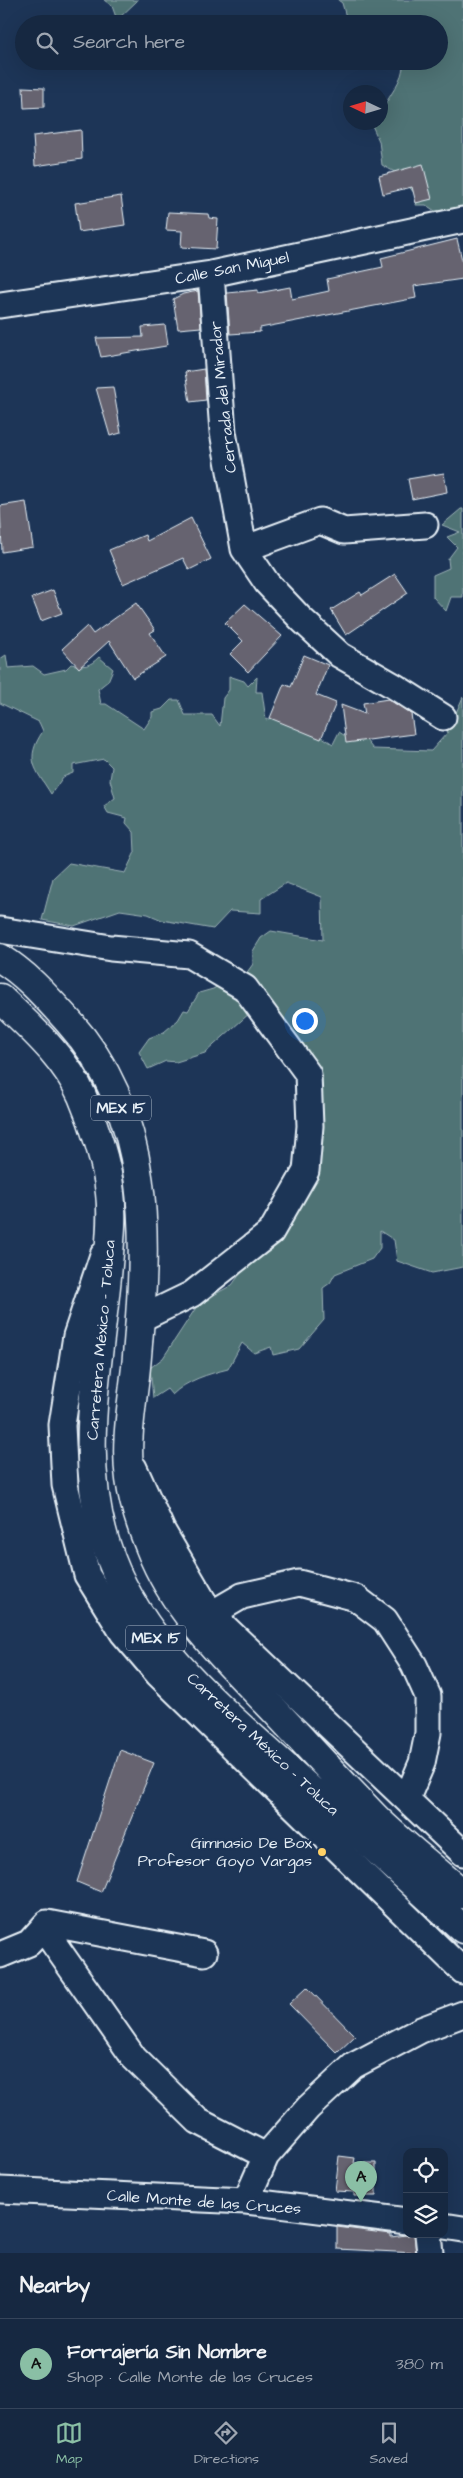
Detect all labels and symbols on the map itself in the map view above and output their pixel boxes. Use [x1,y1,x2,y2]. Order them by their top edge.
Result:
north arrow [343,85,388,130]
street label: Calle San Miguel [173,246,291,291]
street label: Cerrada del Mirador [204,320,242,474]
your location [292,1008,318,1034]
road number: MEX 15 [91,1096,151,1120]
street label: Carretera México - Toluca [81,1239,121,1441]
road number: MEX 15 [126,1626,186,1650]
street label: Carretera México - Toluca [182,1667,344,1821]
place label: Gimnasio De Box Profesor Goyo Vargas [138,1832,312,1873]
marker: Gimnasio De Box Profesor Goyo Vargas [316,1846,328,1858]
pin: A [345,2161,377,2202]
street label: Calle Monte de las Cruces [106,2184,302,2220]

